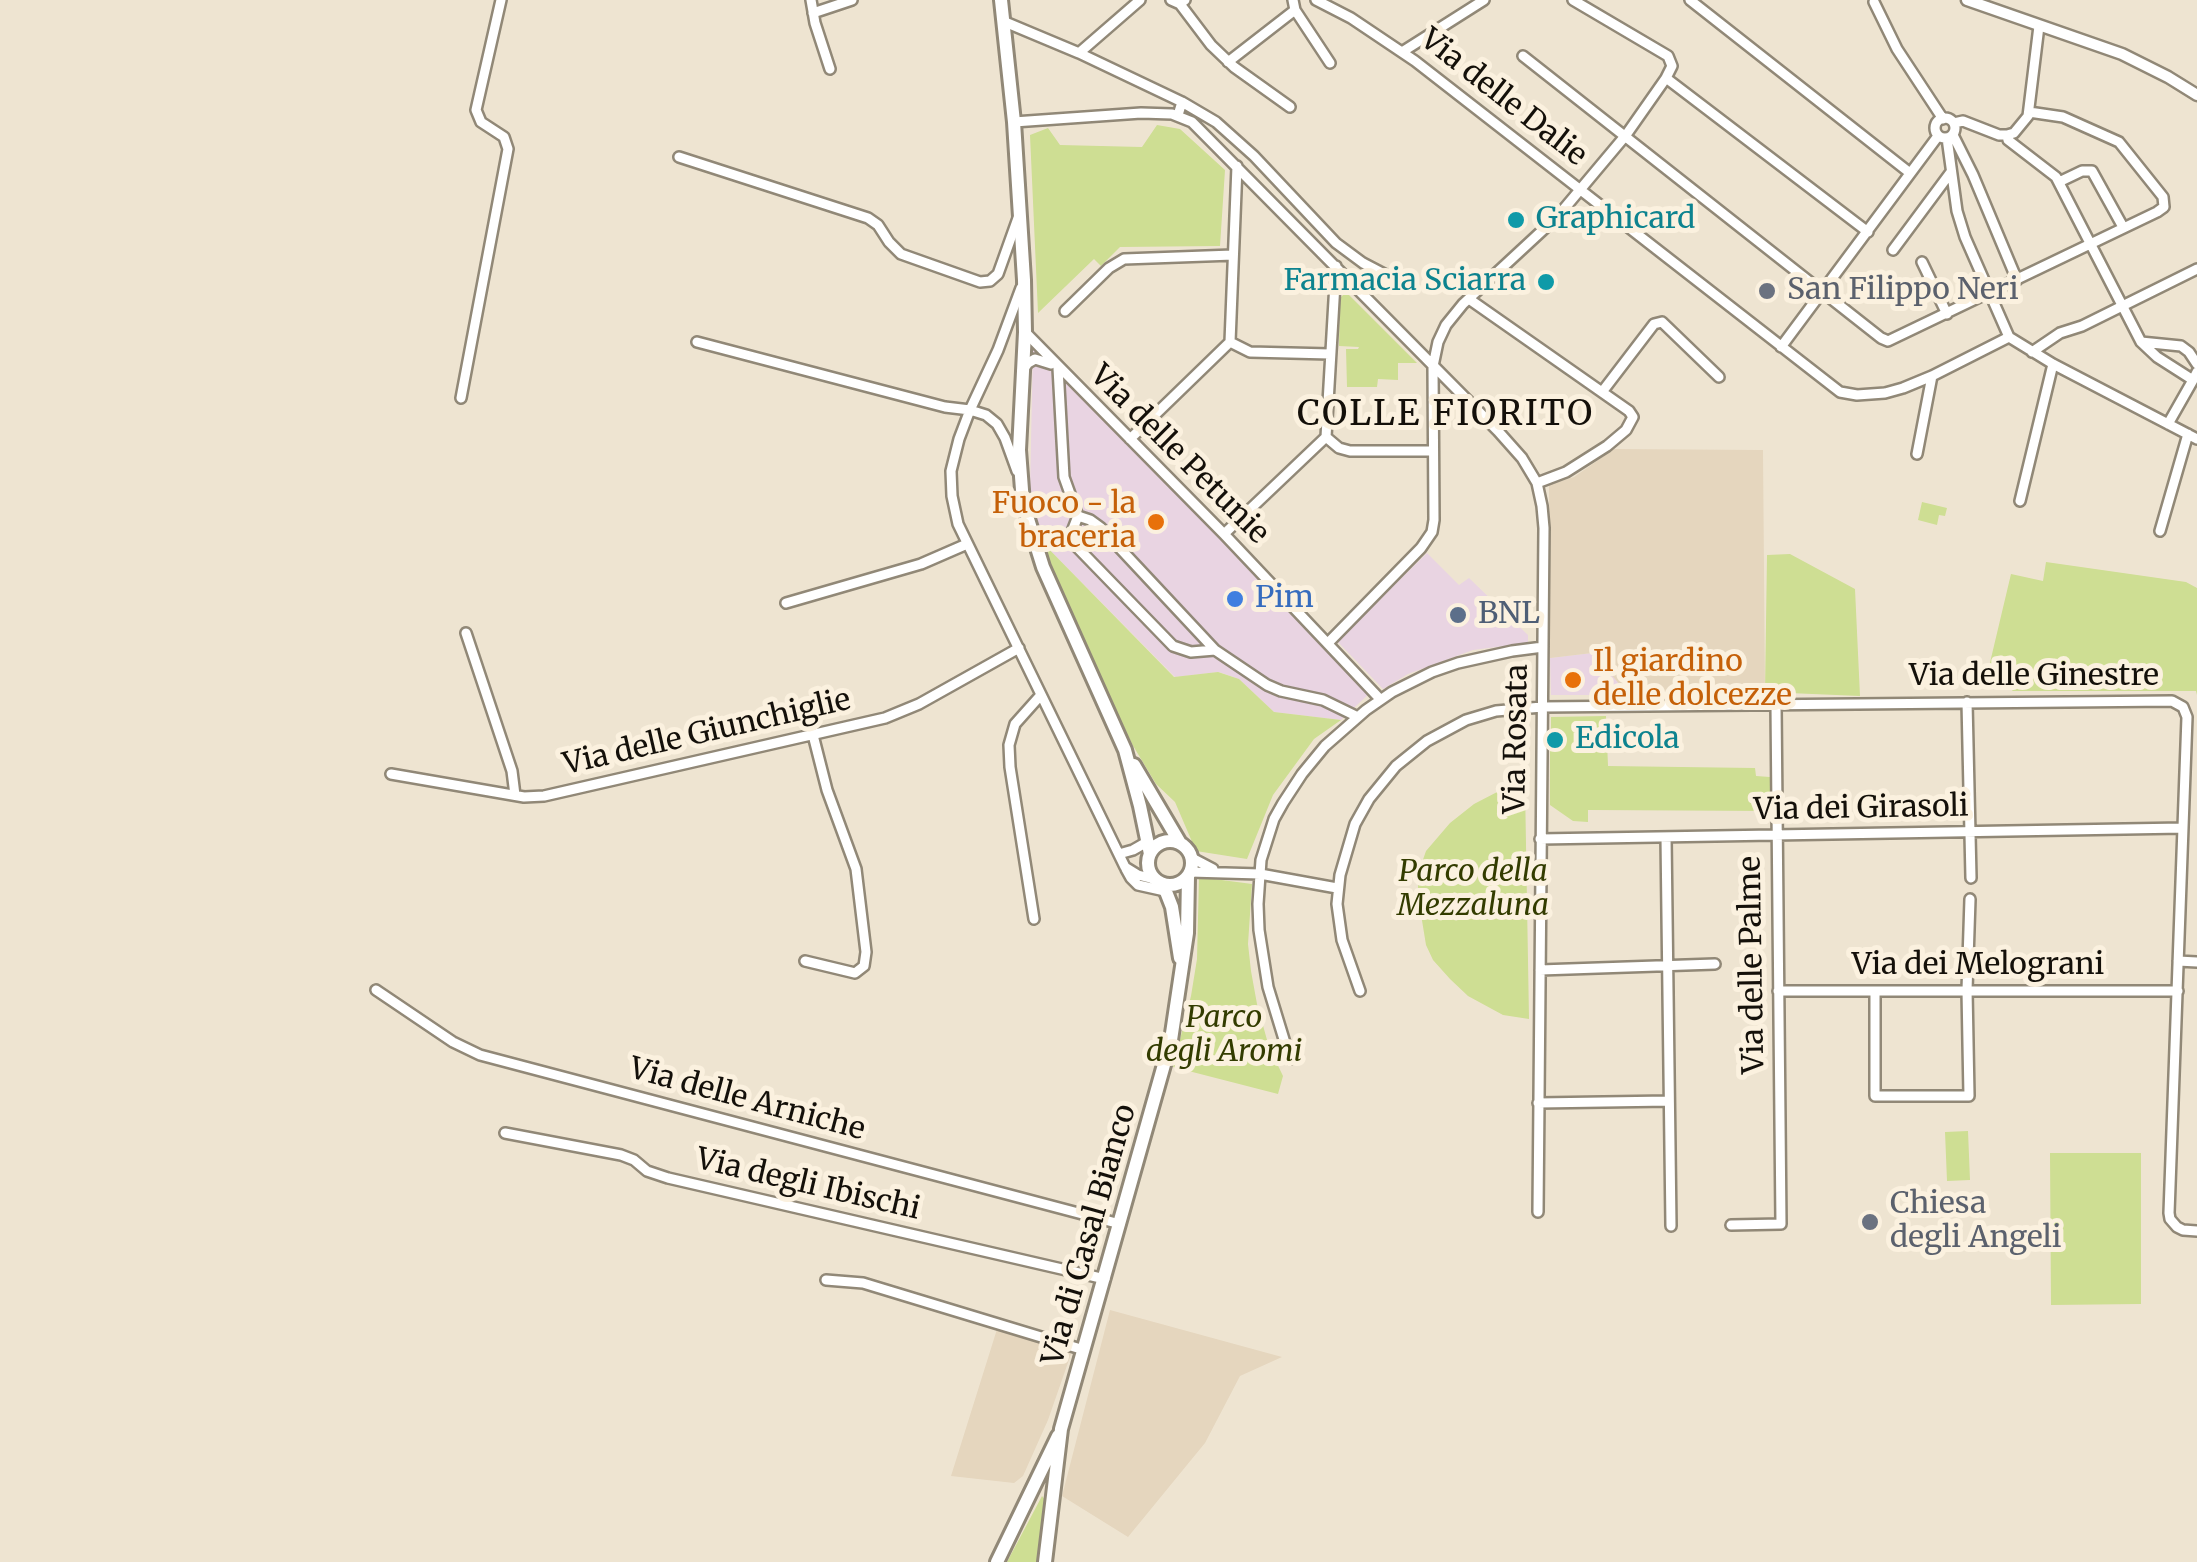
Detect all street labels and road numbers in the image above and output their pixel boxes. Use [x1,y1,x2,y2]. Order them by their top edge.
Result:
street label: Via delle Dalie [1413,22,1593,174]
street label: Via delle Petunie [1082,358,1276,552]
street label: Via delle Ginestre [1909,659,2159,695]
street label: Via Rosata [1498,664,1536,814]
street label: Via delle Giunchiglie [560,682,854,784]
street label: Via dei Girasoli [1753,789,1969,829]
street label: Via delle Palme [1733,856,1773,1074]
street label: Via dei Melograni [1852,948,2104,984]
street label: Via delle Arniche [625,1051,869,1149]
street label: Via di Casal Bianco [1036,1100,1144,1370]
street label: Via degli Ibischi [693,1142,923,1228]

